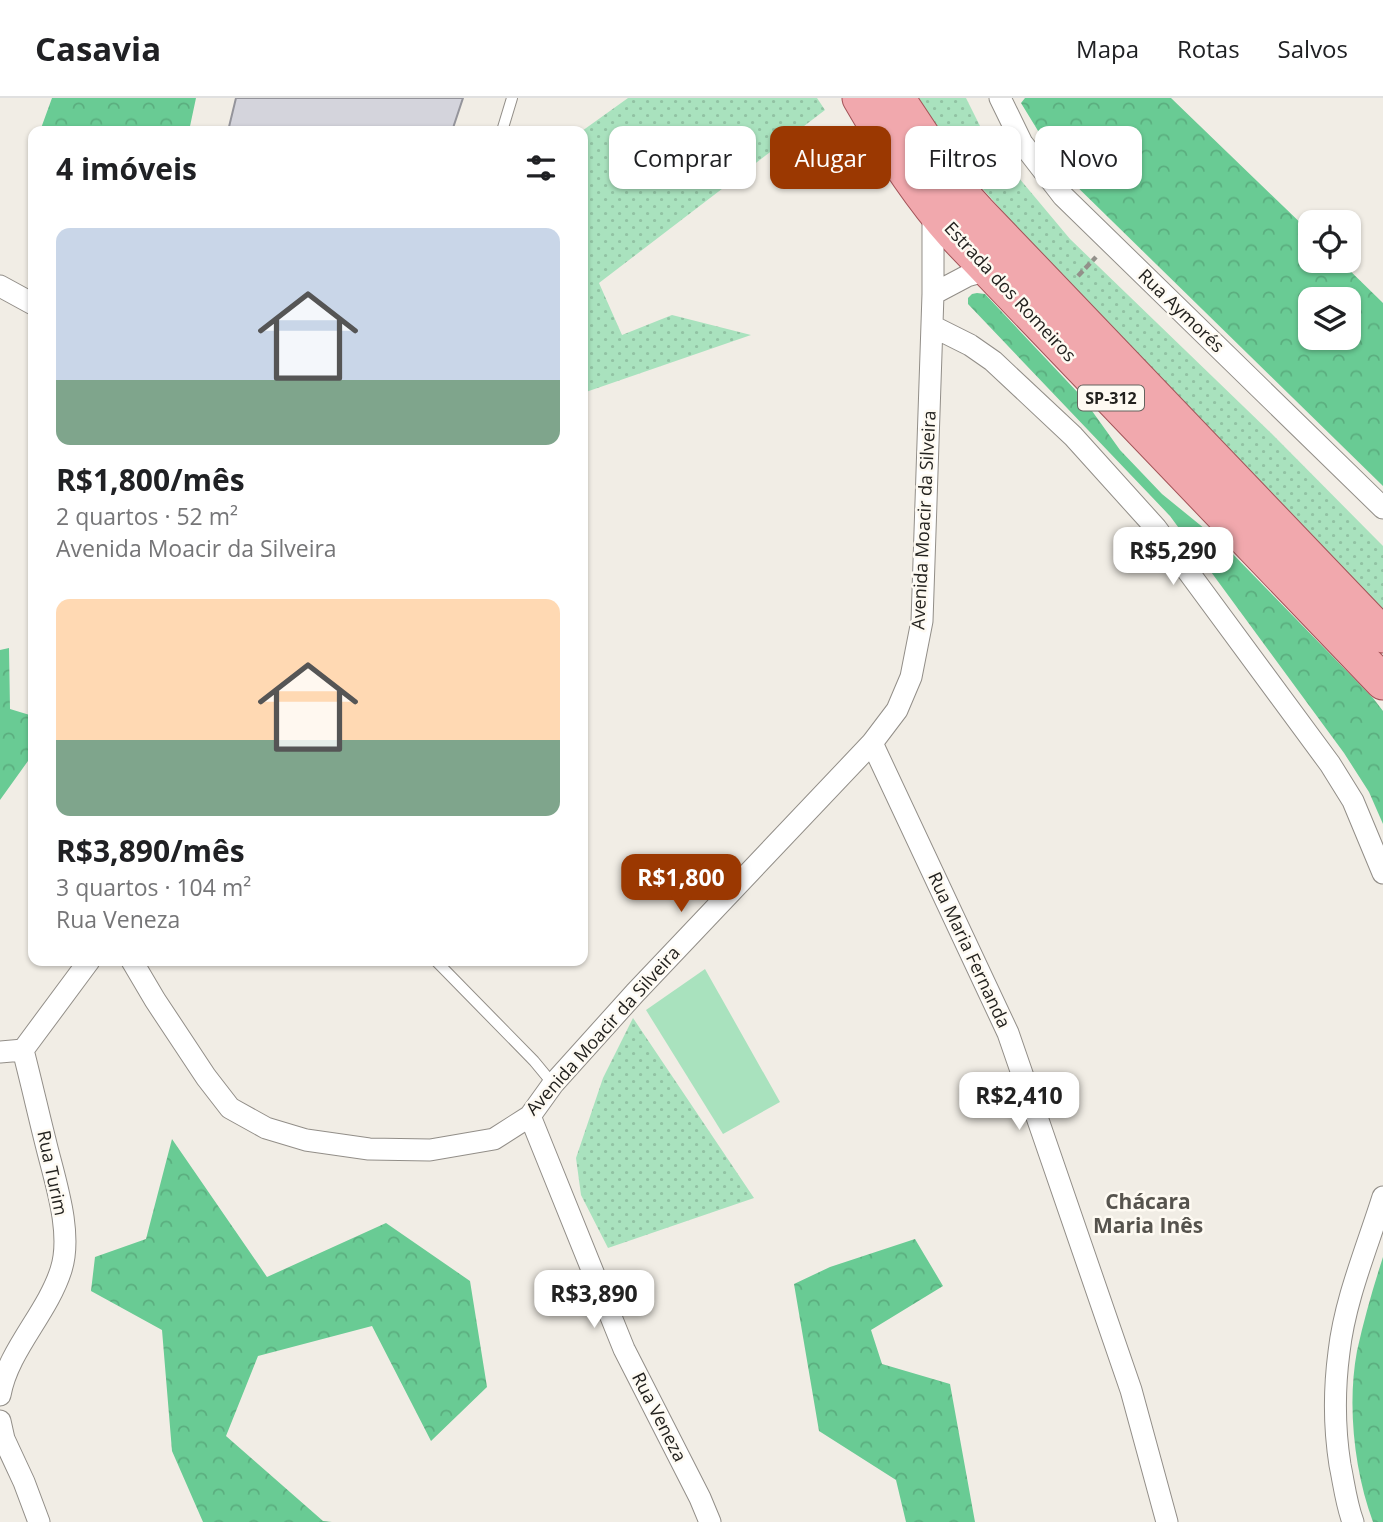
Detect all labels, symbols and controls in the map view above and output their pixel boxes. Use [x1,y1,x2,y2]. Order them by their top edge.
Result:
text: Casavia [35,26,161,71]
text: Mapa [1076,32,1139,65]
text: Rotas [1177,32,1240,65]
text: Salvos [1278,32,1348,65]
chip: Comprar [609,126,756,189]
chip: Alugar [770,126,891,189]
chip: Filtros [905,126,1021,189]
chip: Novo [1035,126,1142,189]
text: 4 imóveis [56,148,197,189]
icon: filters [522,149,560,187]
map controls [1298,210,1361,350]
button: locate [1298,210,1361,273]
street label: Estrada dos Romeiros [939,216,1082,366]
street label: Rua Aymorés [1134,263,1230,357]
icon: home [245,273,371,399]
button: layers [1298,287,1361,350]
road number: SP-312 [1078,386,1144,410]
street label: Avenida Moacir da Silveira [905,410,941,630]
text: R$1,800/mês [56,459,245,500]
text: 2 quartos · 52 m² [56,500,238,532]
pin: R$5,290 [1108,528,1238,587]
text: Avenida Moacir da Silveira [56,532,337,564]
text: R$5,290 [1129,534,1217,566]
icon: home [245,644,371,770]
text: R$3,890/mês [56,830,245,871]
pin: R$1,800 [616,854,746,914]
text: R$1,800 [637,861,725,893]
street label: Rua Maria Fernanda [923,868,1017,1031]
text: 3 quartos · 104 m² [56,871,251,903]
text: Rua Veneza [56,903,180,935]
street label: Avenida Moacir da Silveira [520,941,685,1120]
pin: R$2,410 [954,1072,1084,1132]
text: R$2,410 [975,1079,1063,1111]
street label: Rua Turim [32,1128,74,1218]
district label: Chácara Maria Inês [1093,1187,1203,1239]
pin: R$3,890 [529,1270,659,1330]
text: R$3,890 [550,1277,638,1309]
street label: Rua Veneza [627,1368,693,1465]

